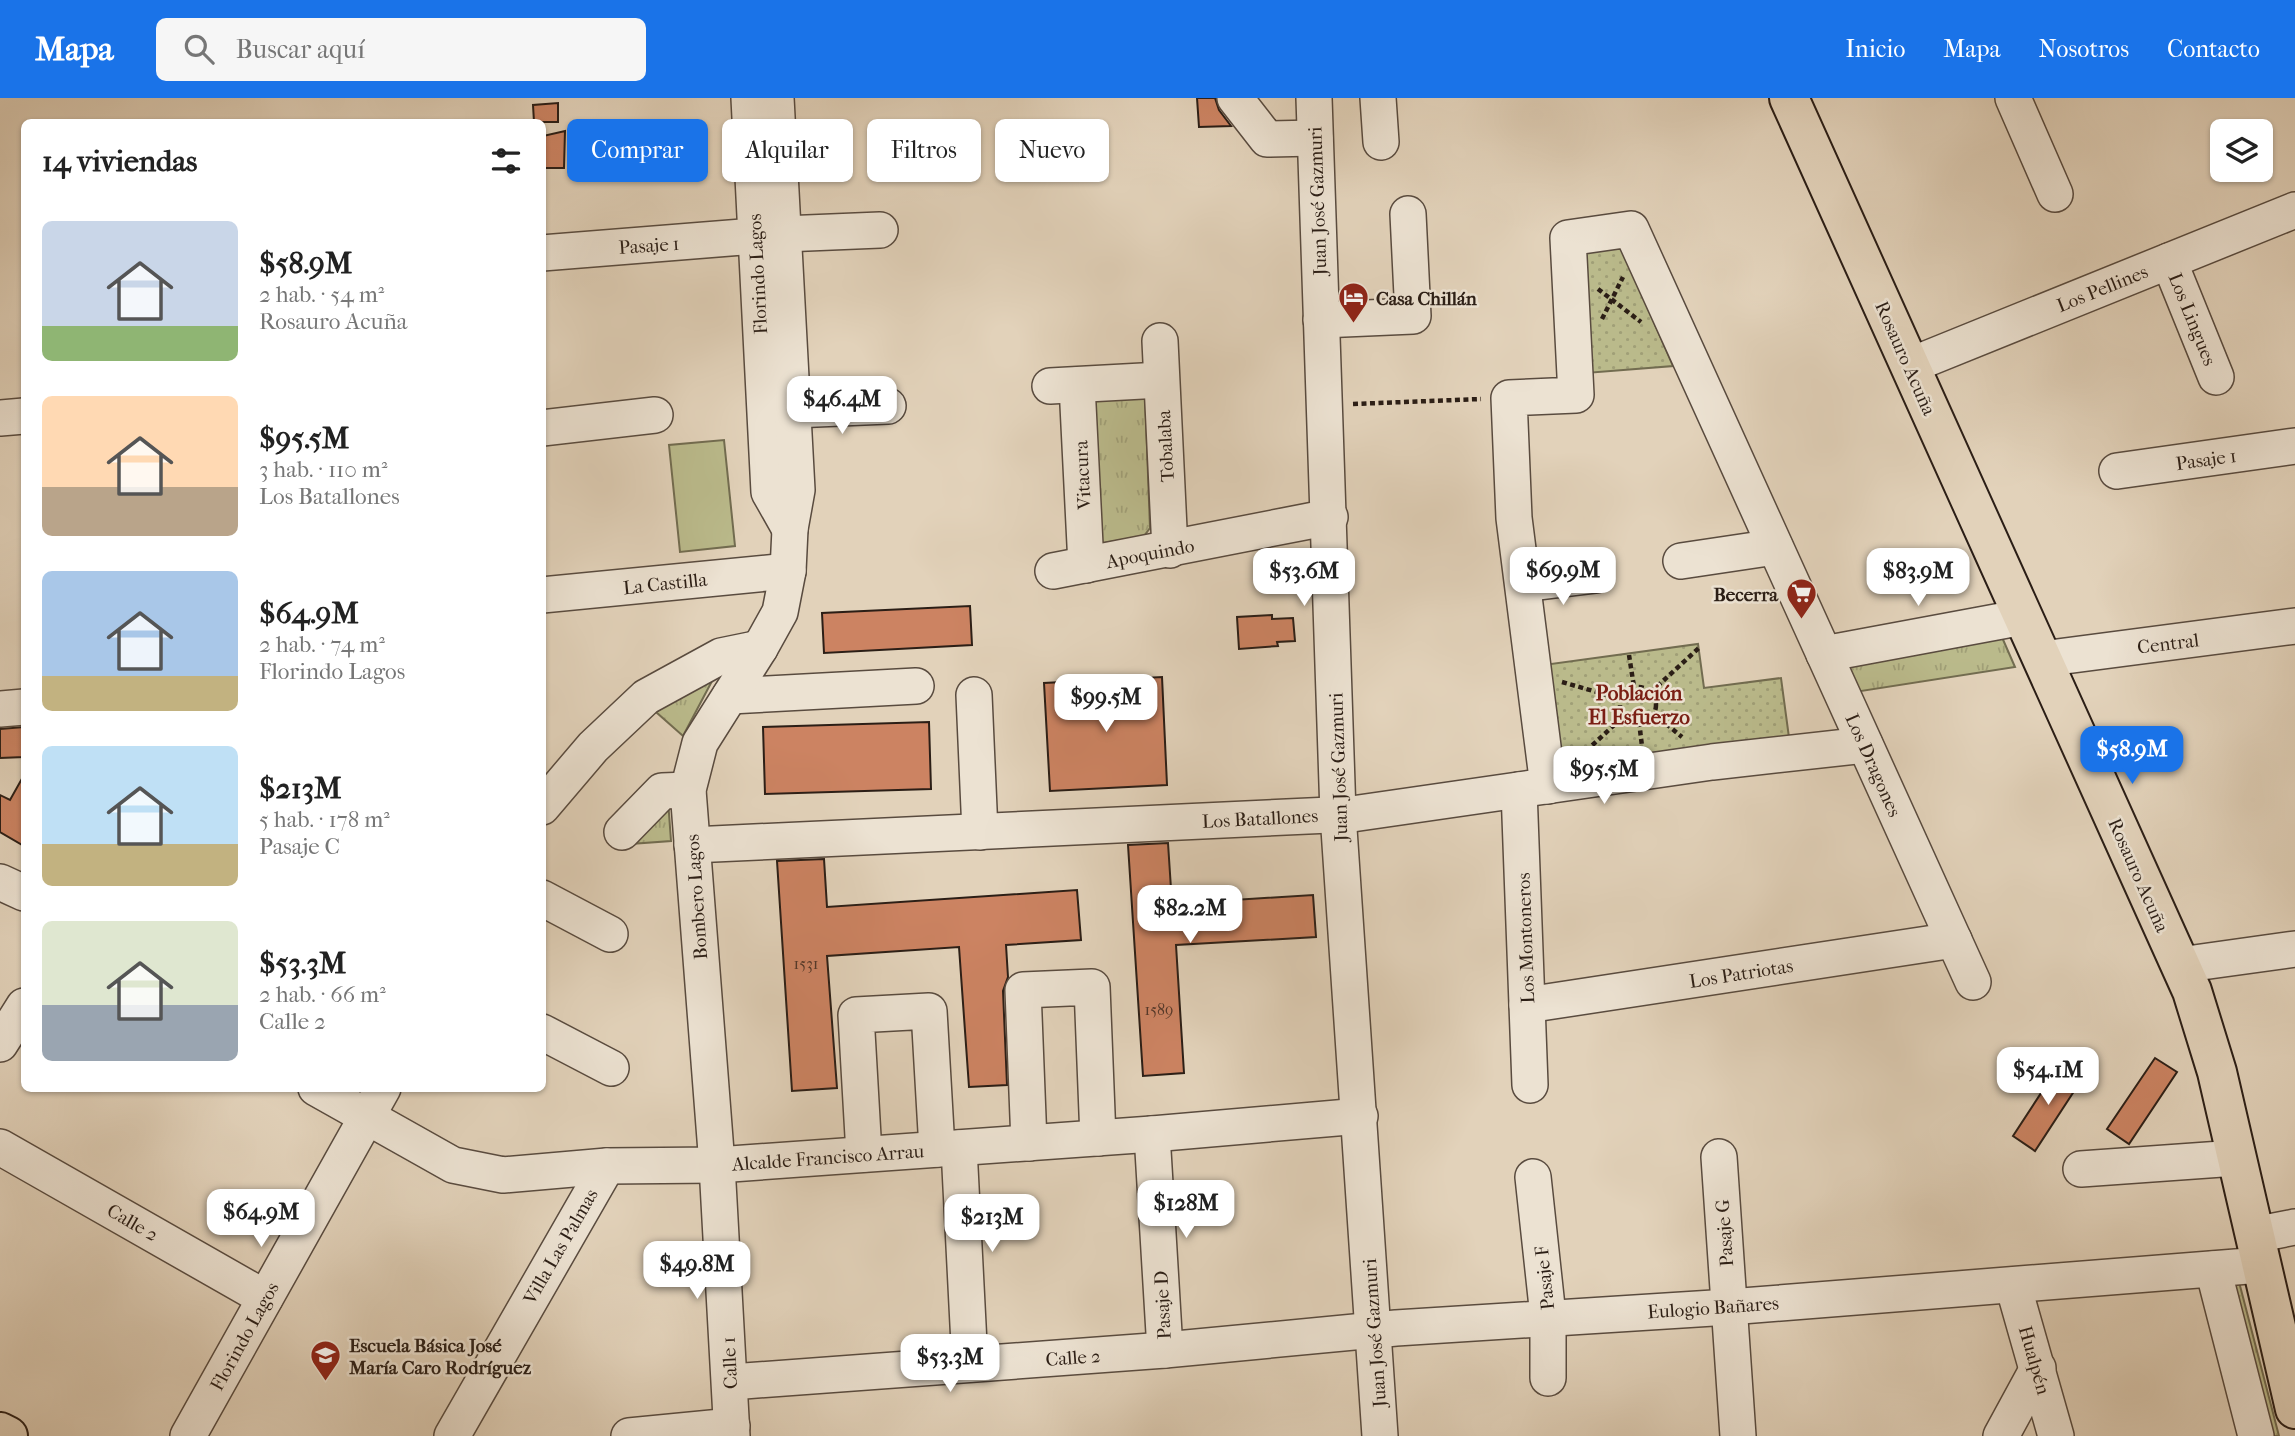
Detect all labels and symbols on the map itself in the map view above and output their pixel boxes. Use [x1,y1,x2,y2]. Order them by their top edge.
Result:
street label: Juan José Gazmuri [1304,126,1332,278]
street label: Florindo Lagos [744,213,772,335]
street label: Pasaje 1 [618,233,680,259]
street label: Los Pellines [2054,261,2151,317]
street label: Los Lingues [2164,270,2221,369]
hotel icon: Casa Chillán [1336,281,1370,325]
place label: Casa Chillán [1376,288,1478,310]
street label: Rosauro Acuña [1870,298,1940,419]
pin: $46.4M [785,376,899,436]
street label: Tobalaba [1153,409,1179,483]
street label: Vitacura [1070,440,1096,511]
street label: Pasaje 1 [2174,445,2238,475]
street label: Apoquindo [1103,535,1197,574]
pin: $69.9M [1506,547,1620,607]
pin: $53.6M [1247,548,1361,608]
pin: $83.9M [1861,548,1975,608]
street label: La Castilla [622,569,709,599]
supermarket icon: Becerra [1784,577,1818,621]
place label: Becerra [1714,584,1779,606]
street label: Central [2136,629,2200,659]
pin: $99.5M [1049,674,1163,734]
district label: Población El Esfuerzo [1588,681,1690,729]
street label: Juan José Gazmuri [1325,692,1353,844]
street label: Los Dragones [1841,710,1906,820]
pin: $58.9M [2075,726,2189,786]
pin: $95.5M [1547,746,1661,806]
street label: Los Batallones [1201,805,1319,833]
street label: Rosauro Acuña [2103,815,2173,936]
street label: Bombero Lagos [682,833,712,960]
street label: Los Montoneros [1513,872,1539,1004]
pin: $82.2M [1133,886,1247,945]
house number: 1531 [794,954,818,973]
street label: Los Patriotas [1688,955,1795,993]
house number: 1589 [1145,1000,1174,1019]
pin: $54.1M [1991,1048,2105,1107]
street label: Alcalde Francisco Arrau [730,1140,925,1176]
pin: $128M [1137,1180,1235,1240]
street label: Villa Las Palmas [518,1185,603,1309]
pin: $64.9M [204,1190,318,1249]
pin: $213M [943,1194,1041,1254]
street label: Pasaje G [1712,1198,1738,1267]
street label: Calle 2 [103,1200,162,1246]
pin: $49.8M [640,1242,754,1301]
street label: Pasaje F [1531,1245,1559,1311]
street label: Juan José Gazmuri [1359,1257,1391,1410]
street label: Pasaje D [1150,1270,1176,1340]
street label: Florindo Lagos [206,1278,284,1395]
street label: Eulogio Bañares [1647,1292,1780,1324]
street label: Hualpén [2014,1323,2054,1397]
pin: $53.3M [893,1334,1007,1394]
place label: Escuela Básica José María Caro Rodríguez [348,1335,532,1379]
street label: Calle 1 [718,1336,742,1390]
school or university icon: Escuela Básica José María Caro Rodríguez [309,1339,343,1383]
street label: Calle 2 [1045,1345,1102,1371]

